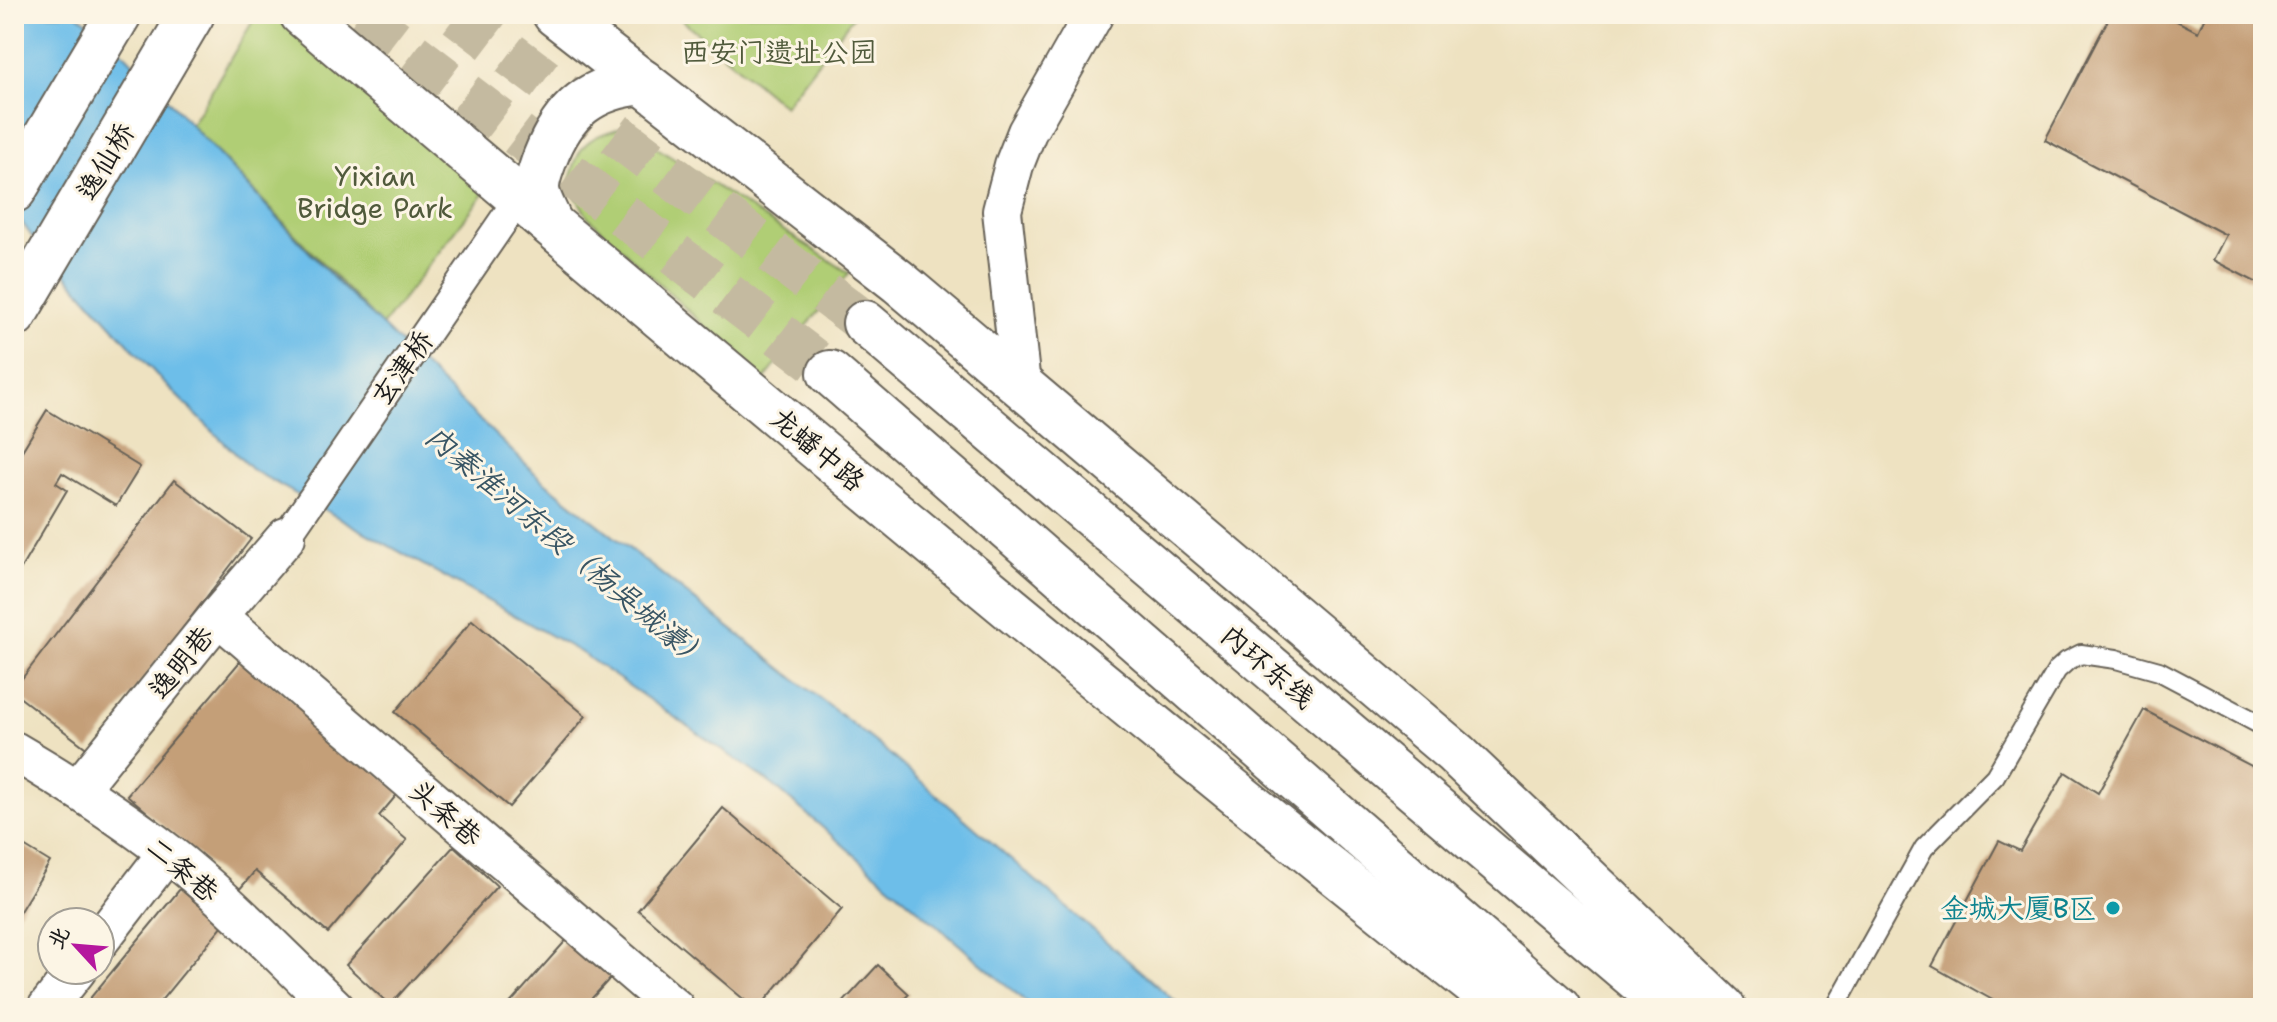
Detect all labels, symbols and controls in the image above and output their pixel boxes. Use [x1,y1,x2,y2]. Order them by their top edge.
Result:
park label: 西安门遗址公园 [681,33,877,71]
street label: 逸仙桥 [67,115,143,207]
park label: Yixian Bridge Park [297,157,453,227]
street label: 玄津桥 [362,323,442,413]
street label: 龙蟠中路 [763,398,873,500]
water label: 内秦淮河东段（杨吴城濠） [417,416,719,678]
street label: 内环东线 [1213,615,1323,717]
street label: 逸明巷 [140,617,223,707]
street label: 头条巷 [402,771,491,856]
street label: 二条巷 [139,827,228,911]
place label: 金城大厦B区 [1940,889,2097,927]
marker: 金城大厦B区 [2104,899,2122,917]
north arrow [36,906,116,986]
text: 北 [41,921,76,954]

